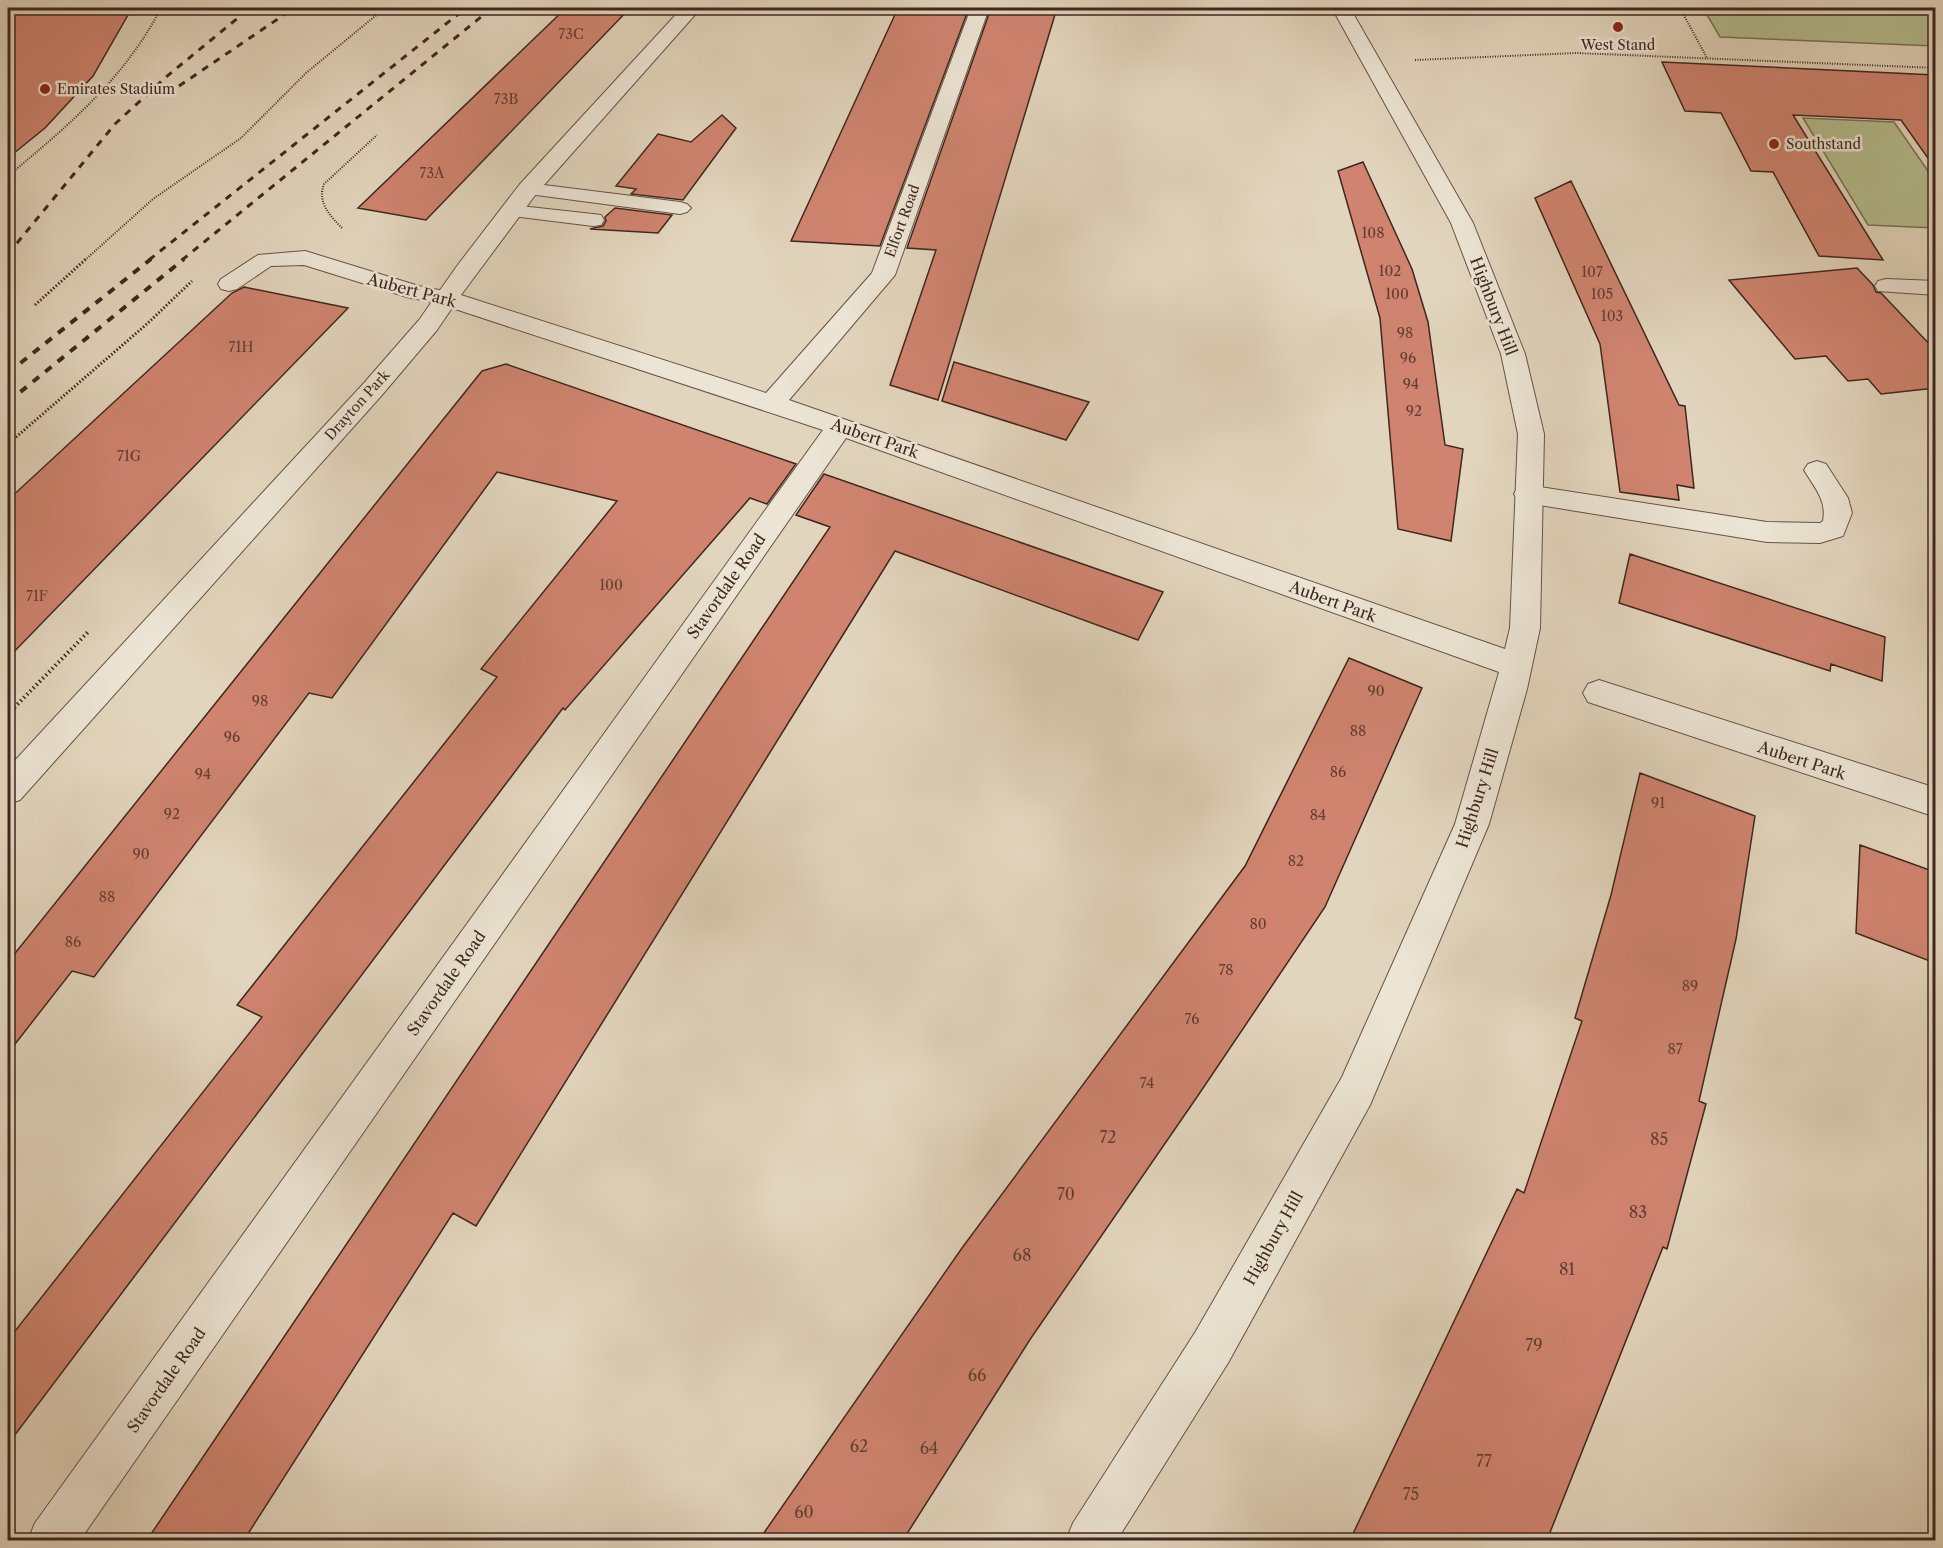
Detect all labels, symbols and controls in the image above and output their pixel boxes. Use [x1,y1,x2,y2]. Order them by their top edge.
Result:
marker: West Stand [1611,20,1625,34]
house number: 73C [558,25,584,43]
place label: West Stand [1580,36,1656,54]
place label: Emirates Stadium [57,80,175,98]
marker: Emirates Stadium [38,82,52,96]
house number: 73B [494,90,518,108]
place label: Southstand [1786,135,1861,153]
marker: Southstand [1767,137,1781,151]
house number: 73A [420,164,445,182]
street label: Elfort Road [880,182,924,260]
house number: 108 [1361,224,1385,242]
street label: Highbury Hill [1466,254,1522,358]
house number: 102 [1379,262,1401,280]
house number: 107 [1581,263,1603,281]
street label: Aubert Park [364,268,460,312]
house number: 100 [1385,285,1409,303]
house number: 105 [1591,285,1613,303]
house number: 103 [1601,307,1623,325]
house number: 98 [1397,324,1413,342]
house number: 71H [229,338,253,356]
house number: 96 [1400,349,1416,367]
street label: Drayton Park [321,365,394,444]
house number: 94 [1403,375,1419,393]
house number: 92 [1406,402,1422,420]
street label: Aubert Park [828,413,922,463]
house number: 71G [117,447,141,465]
street label: Stavordale Road [682,529,770,642]
house number: 100 [599,576,623,594]
street label: Aubert Park [1286,576,1380,626]
house number: 71F [26,587,48,605]
house number: 90 [1367,682,1385,700]
house number: 98 [252,692,268,710]
house number: 88 [1350,722,1366,740]
house number: 96 [224,728,240,746]
street label: Aubert Park [1754,736,1849,784]
street label: Highbury Hill [1451,745,1503,851]
house number: 86 [1330,763,1346,781]
house number: 94 [195,765,211,783]
house number: 91 [1651,794,1665,812]
house number: 92 [164,805,180,823]
house number: 84 [1310,806,1326,824]
house number: 90 [132,845,150,863]
house number: 82 [1288,852,1304,870]
house number: 88 [99,888,115,906]
house number: 80 [1249,915,1267,933]
street label: Stavordale Road [402,926,490,1039]
house number: 86 [65,933,81,951]
house number: 78 [1218,961,1234,979]
house number: 89 [1682,977,1698,995]
house number: 76 [1185,1010,1199,1028]
house number: 87 [1667,1040,1683,1058]
house number: 74 [1140,1074,1154,1092]
house number: 72 [1099,1127,1117,1147]
house number: 85 [1650,1129,1668,1149]
house number: 70 [1057,1184,1075,1204]
street label: Highbury Hill [1239,1187,1307,1288]
house number: 83 [1629,1202,1647,1222]
house number: 68 [1013,1245,1031,1265]
house number: 81 [1559,1259,1575,1279]
street label: Stavordale Road [122,1323,210,1436]
house number: 79 [1525,1335,1543,1355]
house number: 66 [968,1365,986,1385]
house number: 62 [850,1436,868,1456]
house number: 64 [920,1438,938,1458]
house number: 77 [1476,1451,1492,1471]
house number: 75 [1403,1484,1419,1504]
house number: 60 [794,1502,814,1522]

